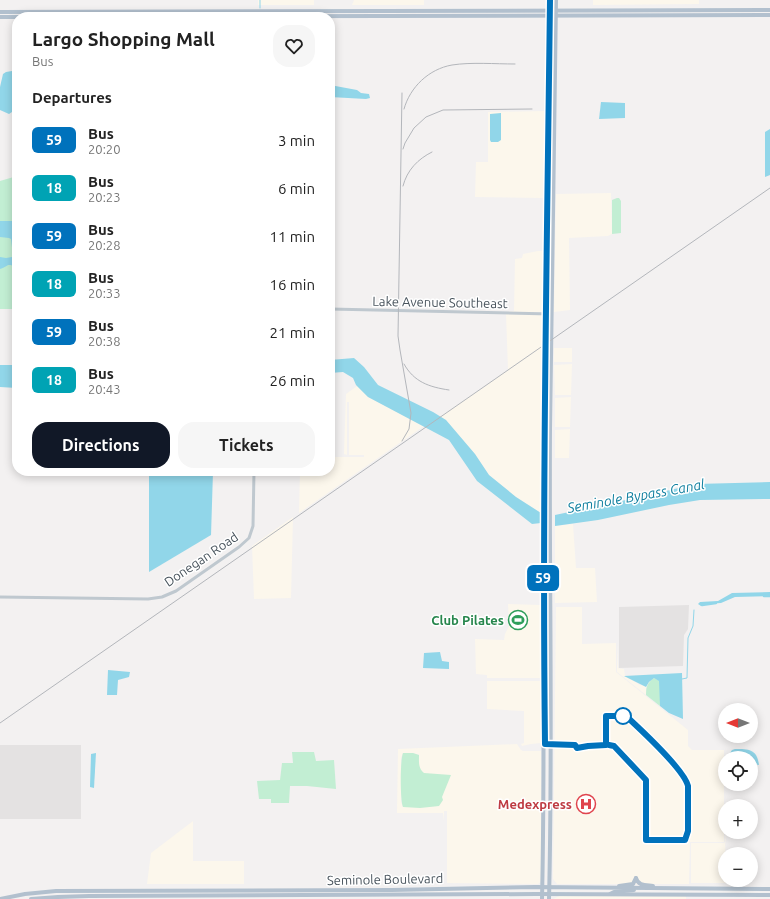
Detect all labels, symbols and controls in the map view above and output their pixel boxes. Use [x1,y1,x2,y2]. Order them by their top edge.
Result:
button: heart [273,25,315,67]
text: Largo Shopping Mall [32,28,215,50]
text: Bus [32,54,53,68]
text: Departures [32,89,112,106]
text: Bus [88,125,114,142]
text: 59 [46,132,62,148]
text: 3 min [278,132,315,149]
text: 20:20 [88,142,121,156]
text: Bus [88,173,114,190]
text: 18 [46,180,62,196]
text: 6 min [278,180,315,197]
text: 20:23 [88,190,121,204]
text: Bus [88,221,114,238]
text: 59 [46,228,62,244]
text: 11 min [269,228,315,245]
text: 20:28 [88,238,121,252]
text: Bus [88,269,114,286]
text: 18 [46,276,62,292]
text: 16 min [269,276,315,293]
text: 20:33 [88,286,121,300]
street label: Lake Avenue Southeast [372,294,508,310]
text: Bus [88,317,114,334]
text: 59 [46,324,62,340]
text: 21 min [269,324,315,341]
text: 20:38 [88,334,121,348]
text: Bus [88,365,114,382]
text: 18 [46,372,62,388]
text: 26 min [269,372,315,389]
text: 20:43 [88,382,121,396]
button: Directions [32,422,170,468]
button: Tickets [178,422,315,468]
water label: Seminole Bypass Canal [565,476,706,516]
street label: Donegan Road [161,529,241,589]
line badge: 59 [525,565,561,591]
text: 59 [535,570,551,586]
sports icon: Club Pilates [507,609,529,631]
place label: Club Pilates [431,613,504,627]
north arrow [718,703,758,743]
map controls [718,703,758,887]
unlabelled marker [614,707,632,725]
button: locate [718,751,758,791]
hospital icon: Medexpress [575,793,597,815]
place label: Medexpress [498,797,572,811]
button: + [718,799,758,839]
button: − [718,847,758,887]
street label: Seminole Boulevard [327,871,443,887]

